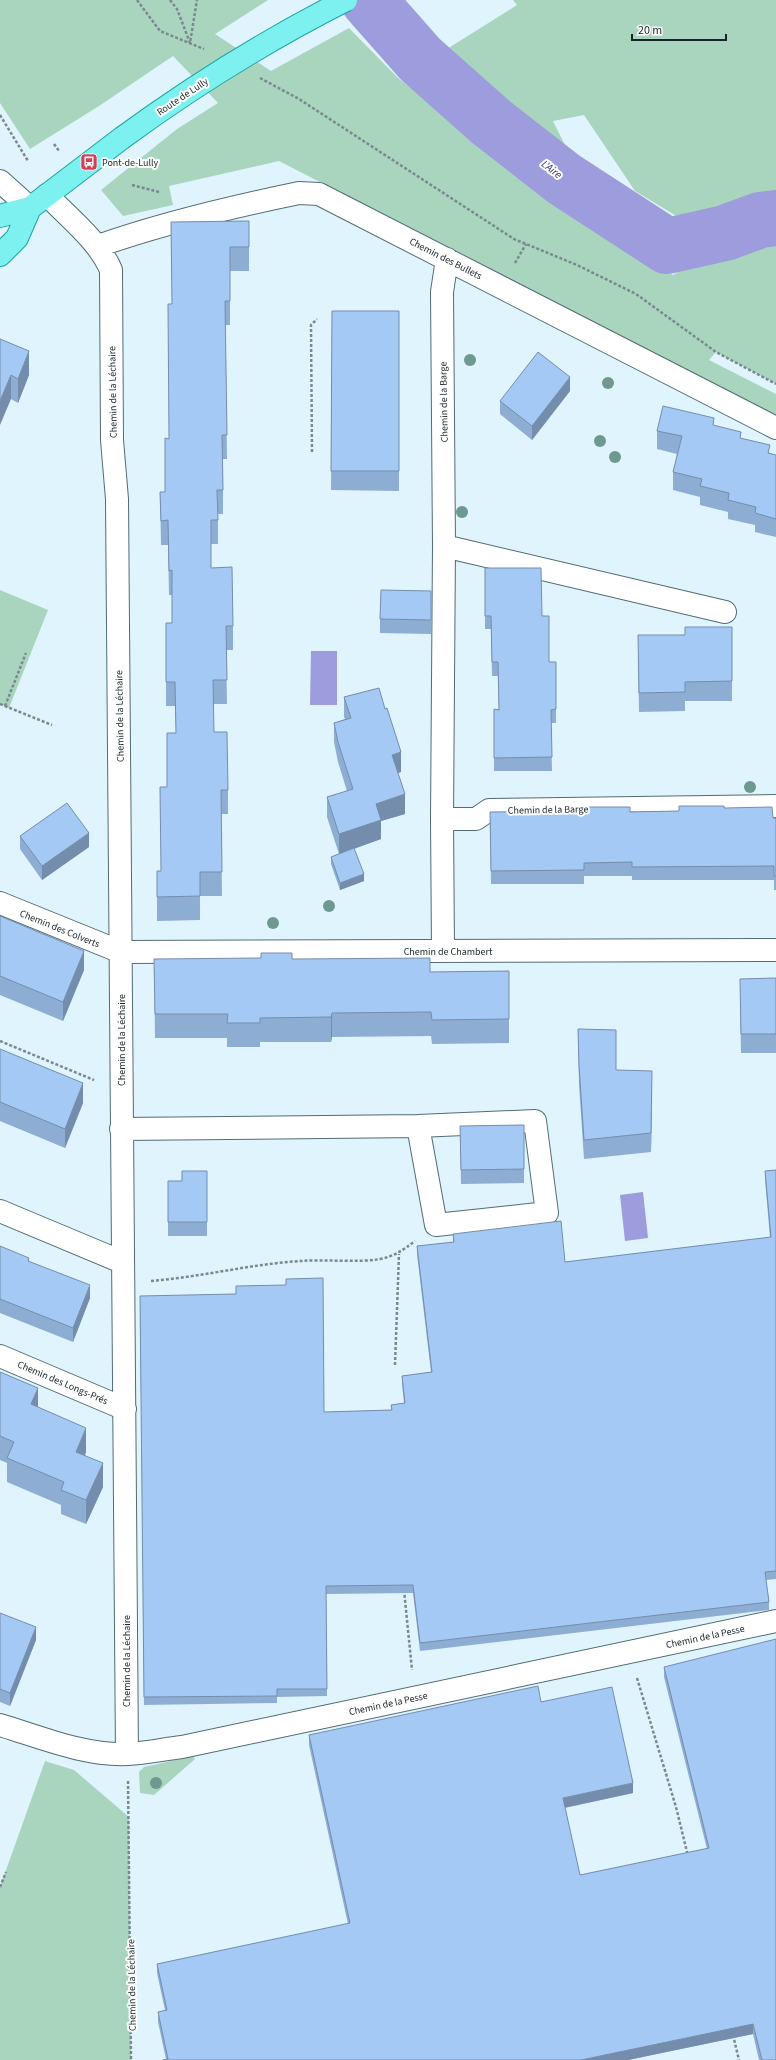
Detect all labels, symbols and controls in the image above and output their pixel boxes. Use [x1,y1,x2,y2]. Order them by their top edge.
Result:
scale bar [632,16,726,42]
text: 20 m [638,22,662,39]
street label: Route de Lully [154,74,211,119]
bus stop icon: Pont-de-Lully [79,152,99,172]
place label: Pont-de-Lully [102,156,159,170]
water label: L'Aire [538,157,565,182]
street label: Chemin des Bullets [407,235,484,283]
street label: Chemin de la Léchaire [105,346,121,438]
street label: Chemin de la Barge [436,362,452,442]
street label: Chemin de la Léchaire [112,670,128,762]
street label: Chemin de la Barge [508,802,588,818]
street label: Chemin des Colverts [17,906,102,951]
street label: Chemin de Chambert [404,945,493,959]
street label: Chemin de la Léchaire [115,994,129,1086]
street label: Chemin des Longs-Prés [15,1357,110,1408]
street label: Chemin de la Léchaire [120,1615,134,1707]
street label: Chemin de la Pesse [665,1622,746,1652]
street label: Chemin de la Pesse [348,1689,429,1719]
street label: Chemin de la Léchaire [124,1939,140,2031]

